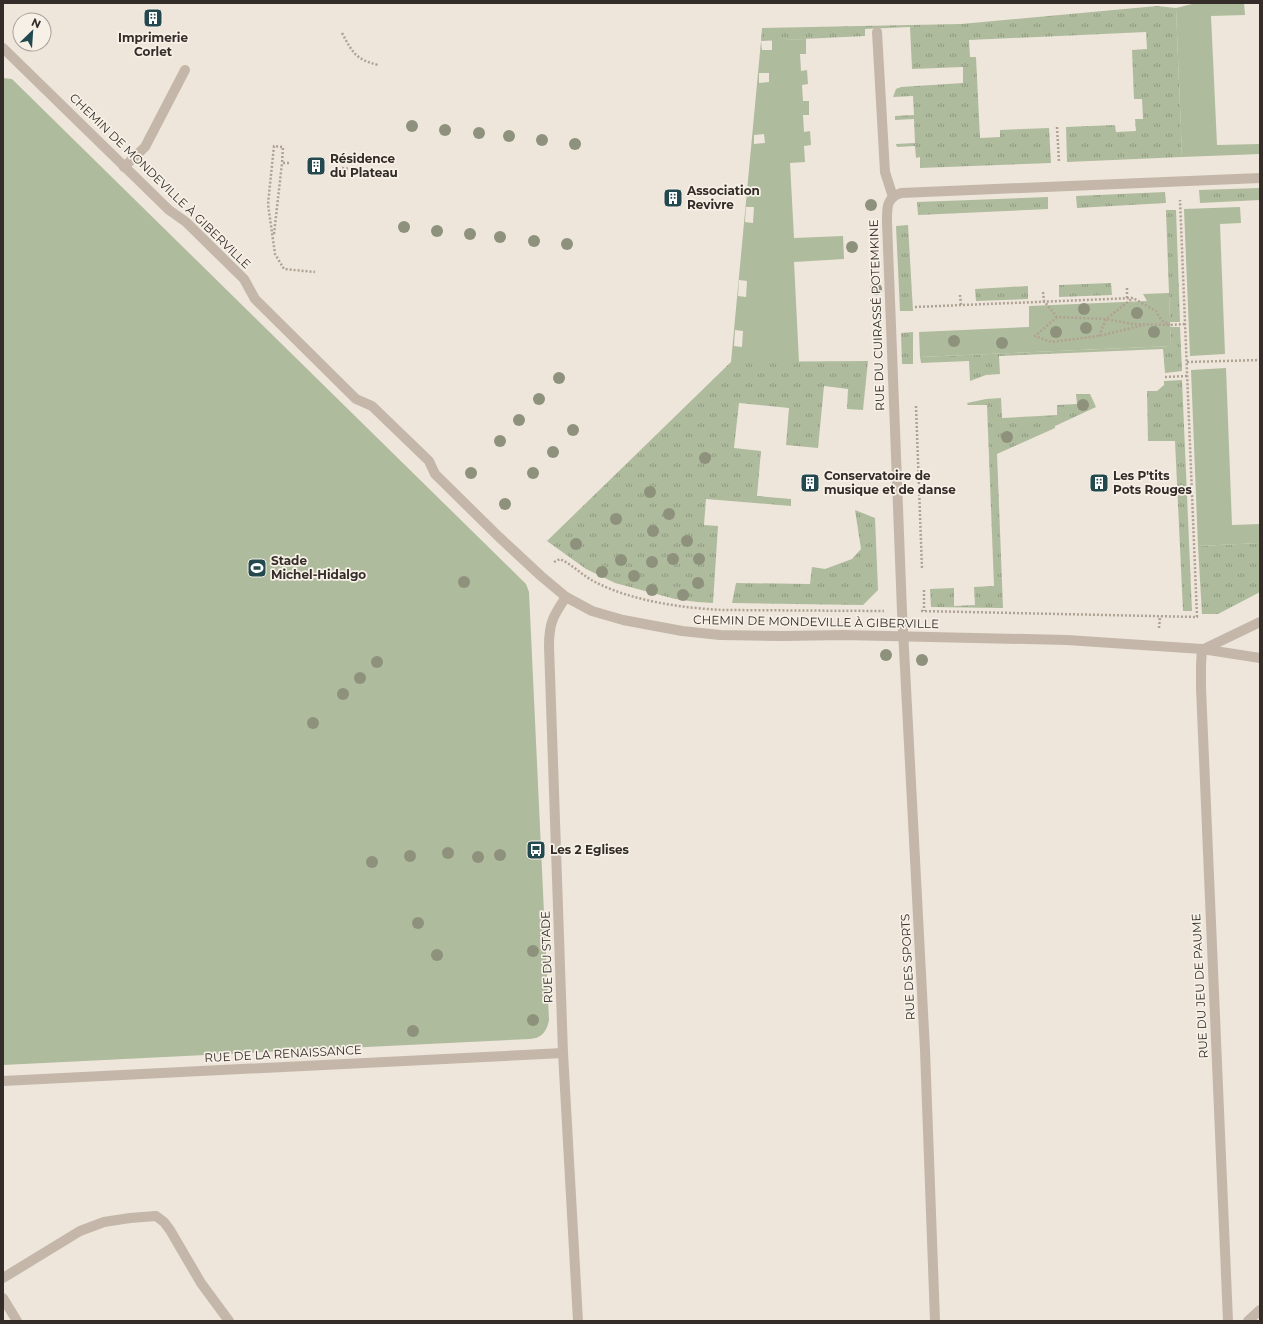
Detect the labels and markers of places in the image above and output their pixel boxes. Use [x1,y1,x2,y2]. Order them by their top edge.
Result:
building icon: Imprimerie Corlet [142,7,164,29]
place label: Imprimerie Corlet [118,30,188,59]
place label: Résidence du Plateau [330,151,398,180]
building icon: Résidence du Plateau [305,155,327,177]
place label: Association Revivre [686,183,760,212]
building icon: Association Revivre [662,187,684,209]
place label: Conservatoire de musique et de danse [824,468,956,497]
place label: Les P'tits Pots Rouges [1113,468,1192,497]
building icon: Conservatoire de musique et de danse [799,472,821,494]
building icon: Les P'tits Pots Rouges [1088,472,1110,494]
place label: Stade Michel-Hidalgo [271,553,366,582]
sports icon: Stade Michel-Hidalgo [246,557,268,579]
bus stop icon: Les 2 Eglises [525,839,547,861]
place label: Les 2 Eglises [550,842,630,857]

